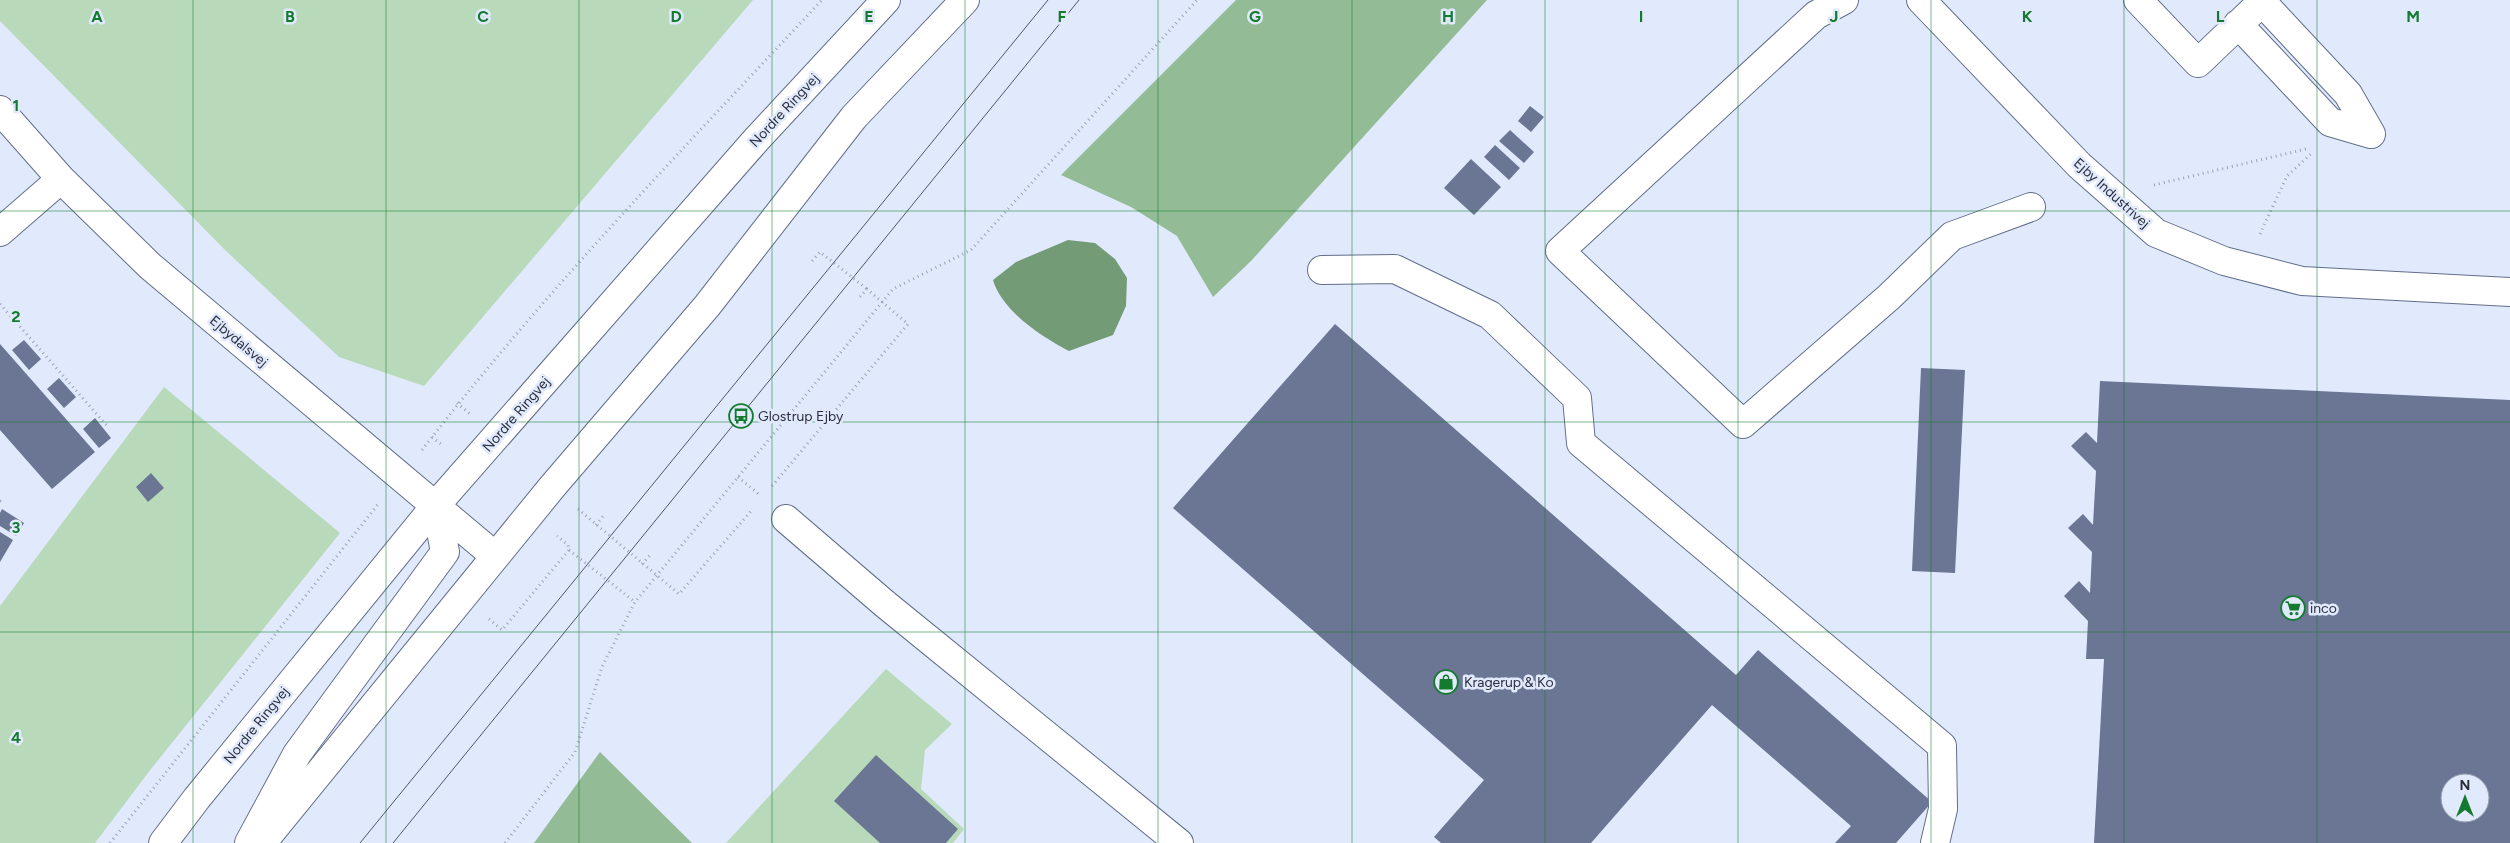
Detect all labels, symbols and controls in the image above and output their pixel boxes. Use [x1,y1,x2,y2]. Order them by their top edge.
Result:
text: A [91,7,103,26]
text: B [285,7,295,26]
text: C [477,7,489,26]
text: D [670,7,682,26]
text: E [864,7,874,26]
text: F [1058,7,1067,26]
text: G [1249,7,1261,26]
text: H [1442,7,1454,26]
text: I [1639,7,1643,26]
text: J [1830,7,1838,26]
text: K [2022,7,2033,26]
text: L [2216,7,2225,26]
text: M [2406,7,2420,26]
street label: Nordre Ringvej [746,70,823,151]
text: 1 [13,96,19,115]
street label: Ejby Industrivej [2070,155,2153,232]
text: 2 [11,307,21,326]
street label: Ejbydalsvej [206,312,271,371]
street label: Nordre Ringvej [479,373,554,455]
bus stop icon: Glostrup Ejby [728,403,754,429]
place label: Glostrup Ejby [758,408,844,425]
text: 3 [12,518,21,537]
supermarket icon: inco [2280,595,2306,621]
place label: inco [2310,600,2337,617]
shop icon: Kragerup & Ko [1433,669,1459,695]
place label: Kragerup & Ko [1464,674,1554,691]
street label: Nordre Ringvej [220,683,293,767]
text: 4 [11,728,21,747]
north arrow [2440,773,2490,823]
text: N [2460,777,2470,794]

